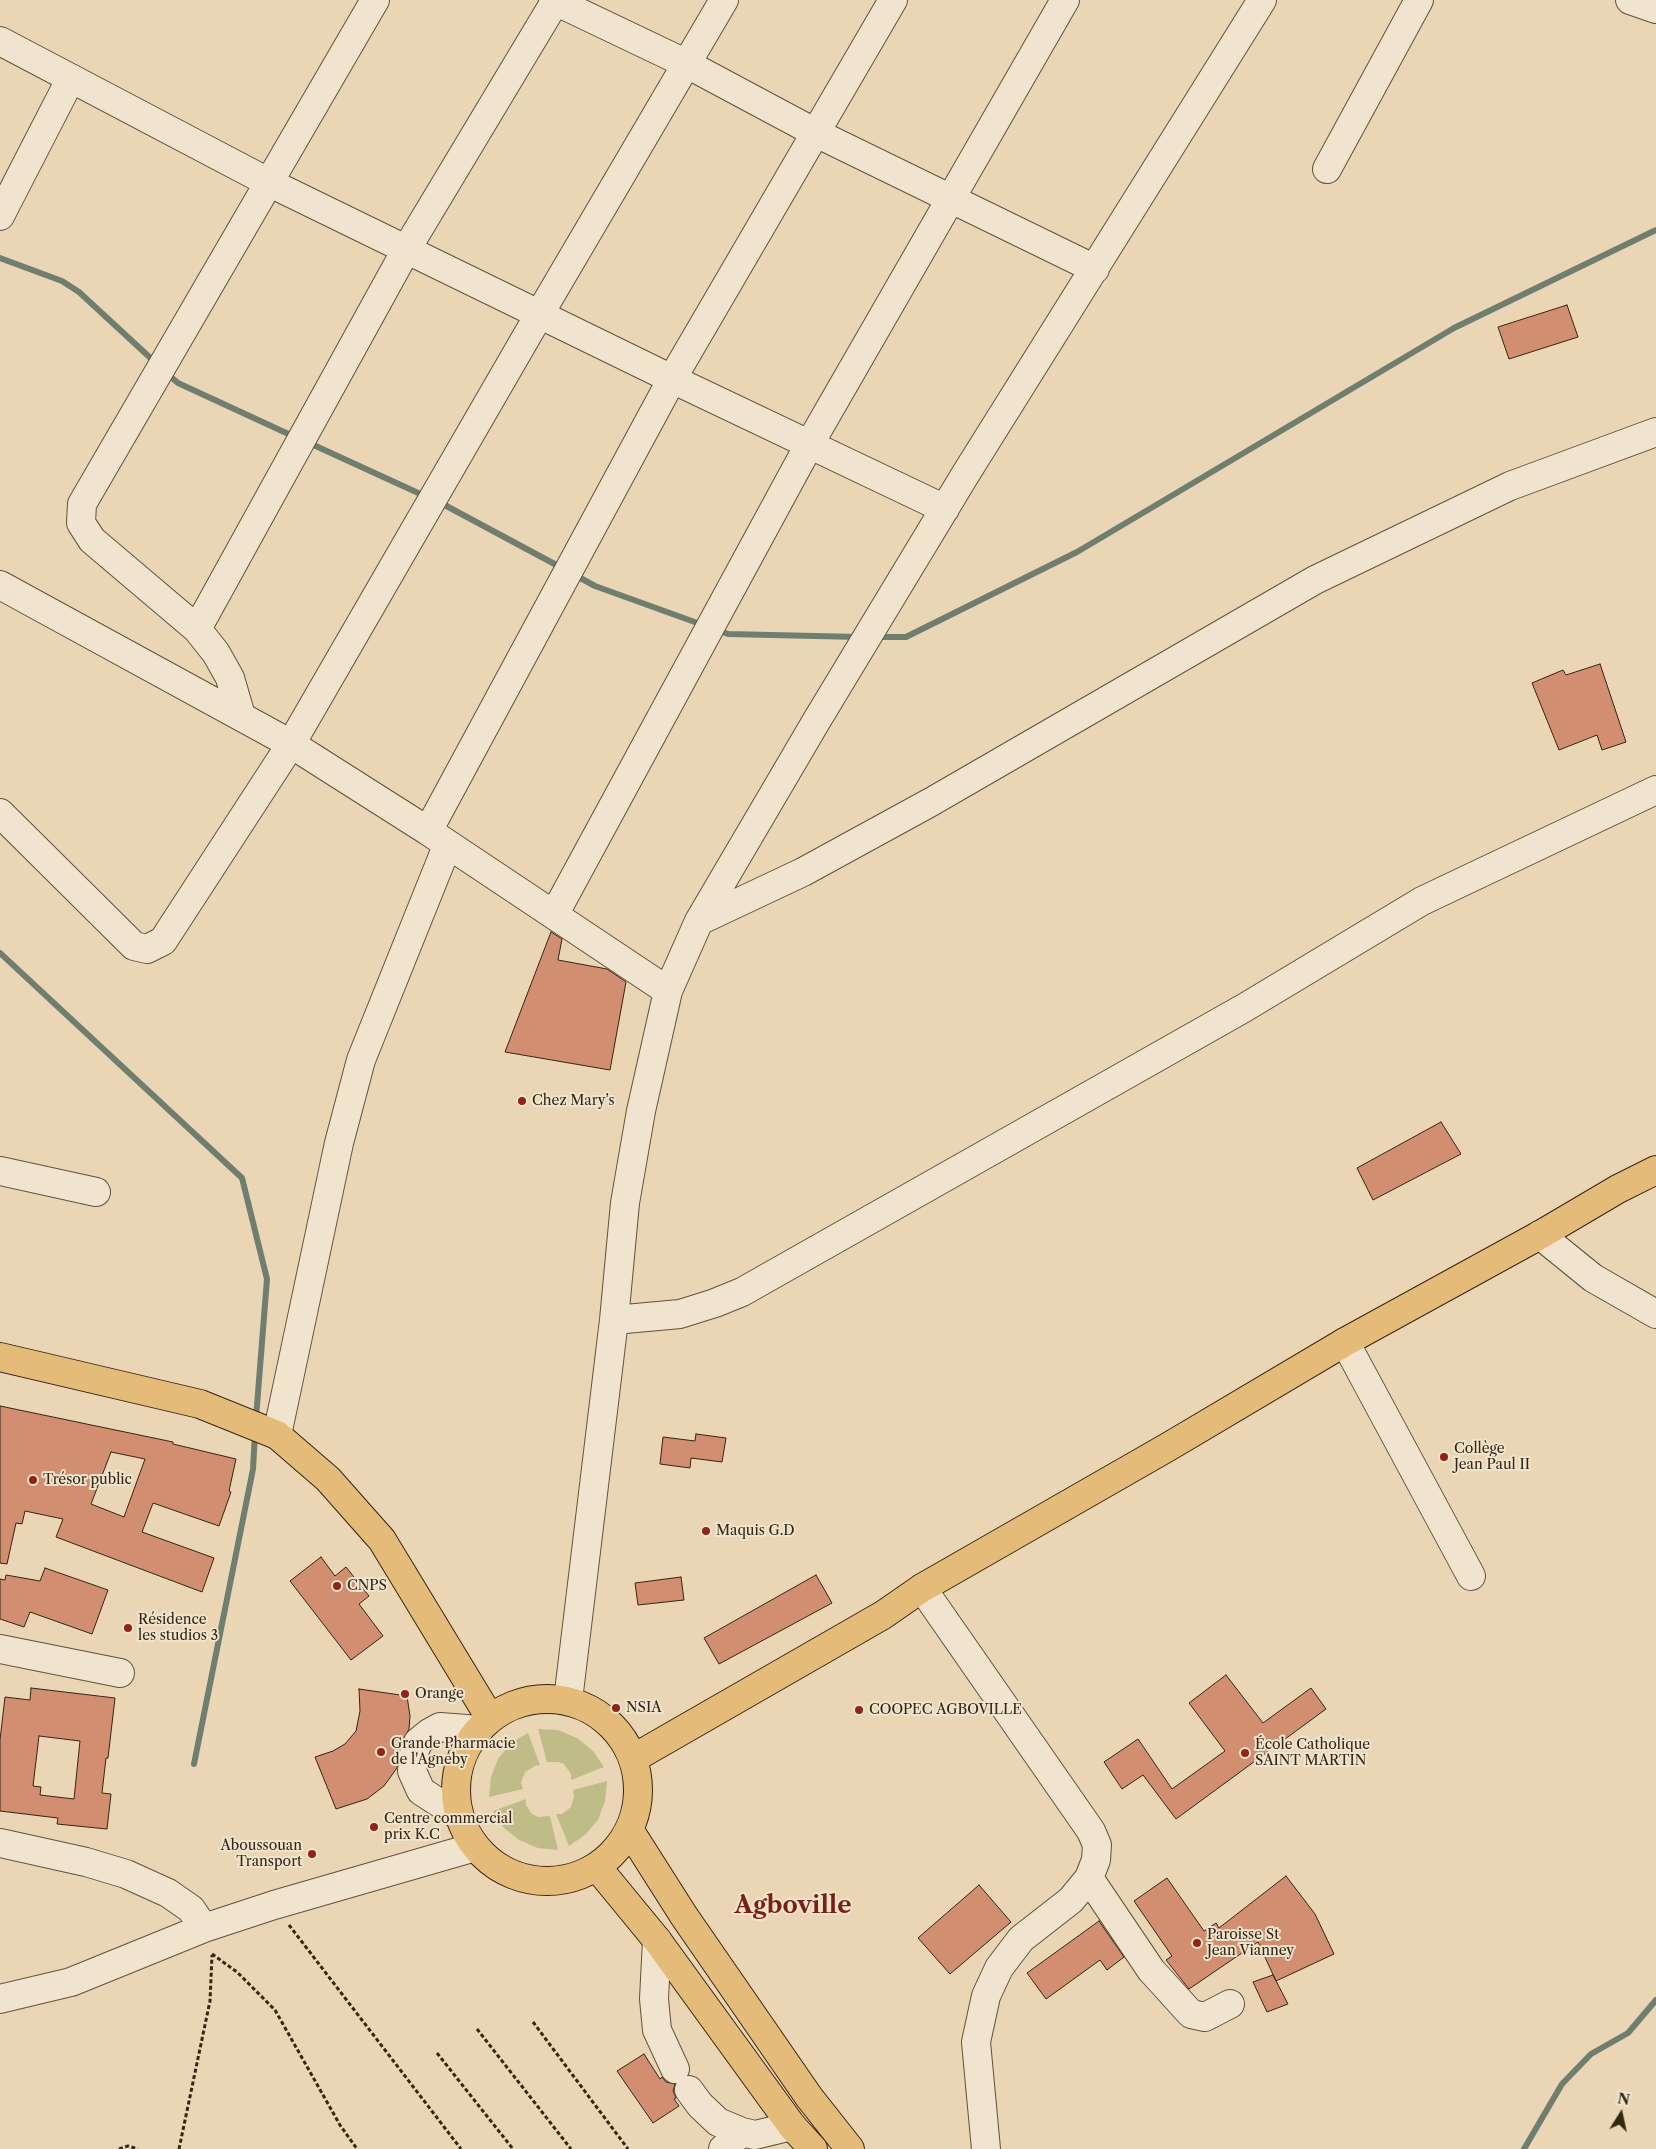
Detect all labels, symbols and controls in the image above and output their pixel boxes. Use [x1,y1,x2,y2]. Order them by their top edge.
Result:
place label: Chez Mary’s [532,1093,615,1109]
marker: Chez Mary’s [516,1095,528,1107]
place label: Collège Jean Paul II [1454,1441,1530,1474]
marker: Collège Jean Paul II [1438,1451,1450,1463]
place label: Trésor public [43,1472,132,1488]
marker: Trésor public [27,1474,39,1486]
place label: Maquis G.D [716,1523,795,1539]
marker: Maquis G.D [700,1525,712,1537]
place label: CNPS [347,1578,387,1594]
marker: CNPS [331,1580,343,1592]
place label: Résidence les studios 3 [138,1612,218,1644]
marker: Résidence les studios 3 [122,1622,134,1634]
place label: Orange [415,1686,464,1702]
marker: Orange [399,1688,411,1700]
place label: NSIA [626,1700,662,1716]
marker: NSIA [610,1702,622,1714]
place label: COOPEC AGBOVILLE [869,1702,1022,1718]
marker: COOPEC AGBOVILLE [853,1704,865,1716]
place label: Grande Pharmacie de l'Agneby [391,1736,516,1768]
place label: École Catholique SAINT MARTIN [1255,1737,1370,1770]
marker: Grande Pharmacie de l'Agneby [375,1746,387,1758]
marker: École Catholique SAINT MARTIN [1239,1747,1251,1759]
place label: Centre commercial prix K.C [384,1811,512,1844]
marker: Centre commercial prix K.C [368,1821,380,1833]
place label: Aboussouan Transport [220,1838,302,1870]
marker: Aboussouan Transport [306,1848,318,1860]
district label: Agboville [734,1892,852,1920]
place label: Paroisse St Jean Vianney [1207,1927,1294,1960]
marker: Paroisse St Jean Vianney [1191,1937,1203,1949]
north arrow [1596,2089,1646,2139]
text: N [1616,2089,1631,2109]

